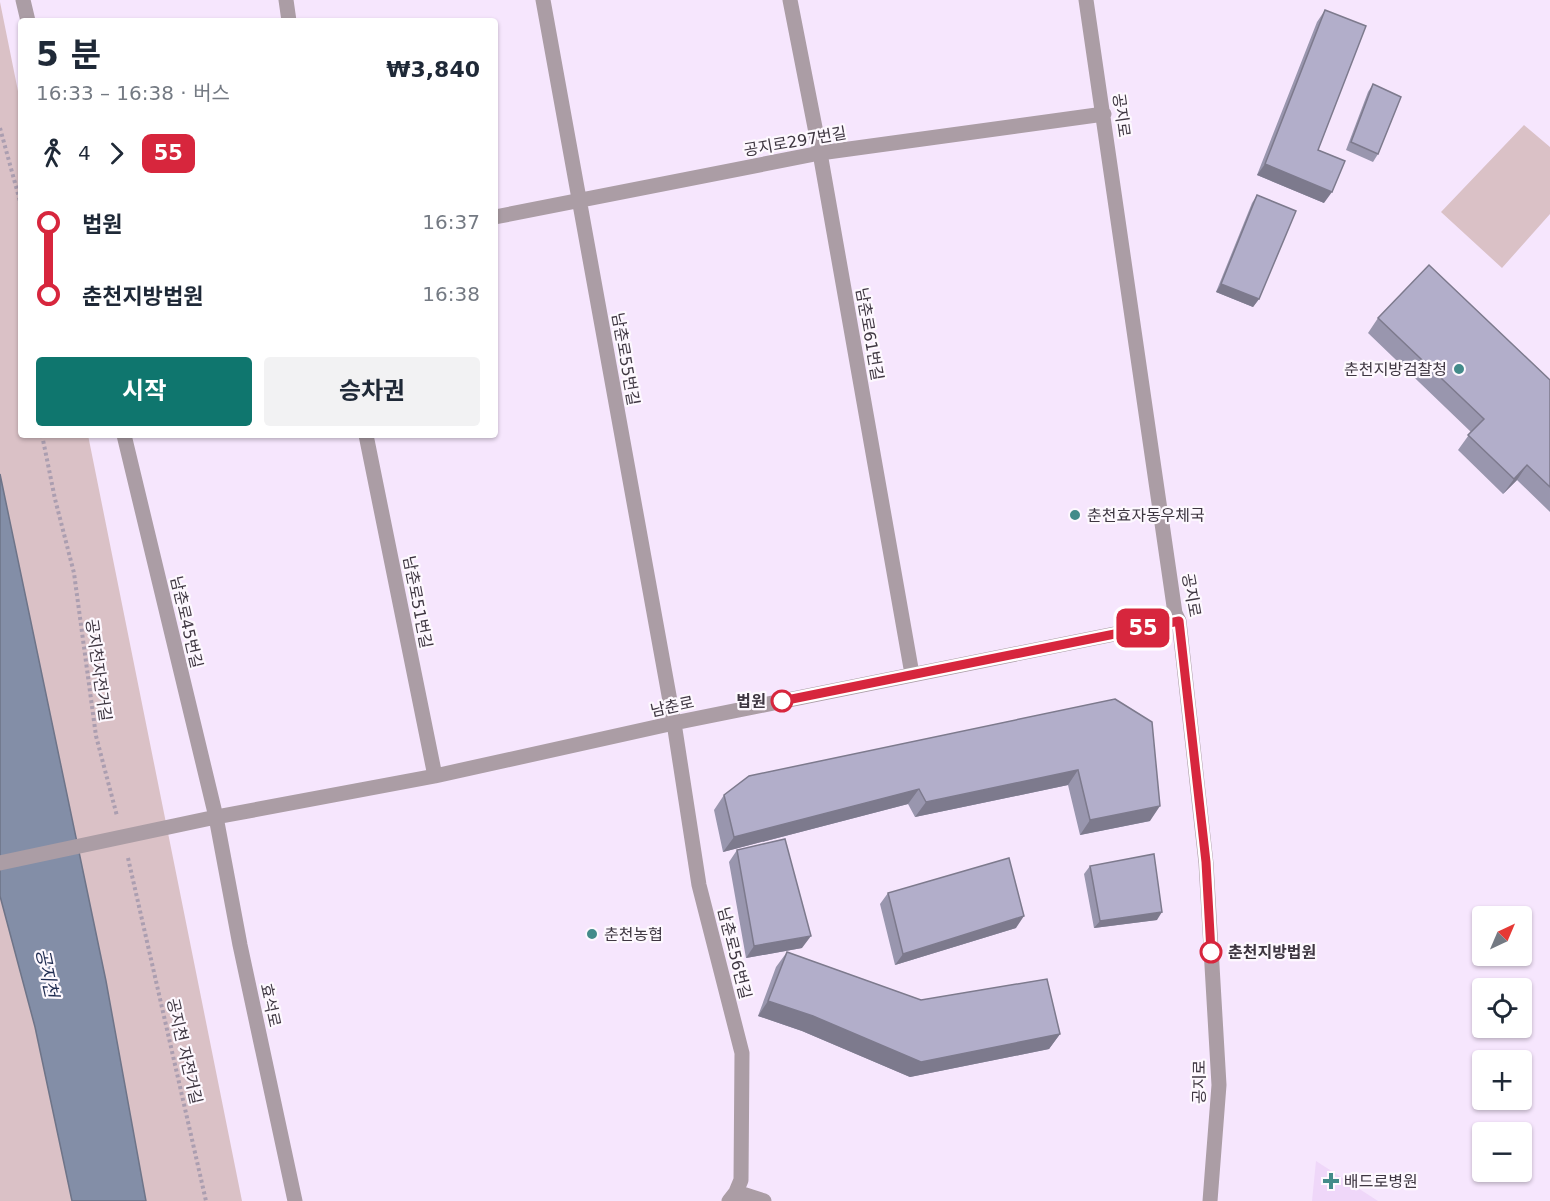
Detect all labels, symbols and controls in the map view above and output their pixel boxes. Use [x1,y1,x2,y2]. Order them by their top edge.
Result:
text: 5 분 [36,35,101,74]
text: ₩3,840 [386,57,480,82]
text: 16:33 – 16:38 · 버스 [36,81,230,105]
street label: 공지로 [1109,92,1134,139]
street label: 공지로297번길 [742,123,848,160]
icon: walk [36,137,69,170]
icon: forward [100,137,133,170]
text: 4 [78,141,91,165]
text: 55 [154,141,183,165]
text: 16:37 [422,210,480,234]
text: 법원 [82,212,122,237]
text: 16:38 [422,282,480,306]
text: 춘천지방법원 [82,284,203,309]
street label: 남춘로61번길 [852,286,887,382]
street label: 남춘로55번길 [608,311,643,407]
button: 시작 [36,357,252,426]
button: 승차권 [264,357,480,426]
place label: 춘천지방검찰청 [1344,360,1447,379]
marker: 춘천지방검찰청 [1452,362,1466,376]
place label: 춘천효자동우체국 [1087,506,1205,525]
marker: 춘천효자동우체국 [1068,508,1082,522]
street label: 남춘로51번길 [399,554,436,650]
street label: 공지로 [1178,572,1205,619]
street label: 남춘로45번길 [167,574,206,670]
line badge: 55 [1116,608,1170,648]
text: 55 [1128,616,1158,640]
street label: 공지천자전거길 [82,618,115,722]
marker: 법원 [771,690,793,712]
place label: 법원 [737,692,766,711]
street label: 남춘로 [649,693,696,720]
street label: 남춘로56번길 [714,905,755,1001]
north arrow [1472,906,1532,966]
map controls [1472,906,1532,1182]
place label: 춘천농협 [604,925,663,944]
marker: 춘천농협 [585,927,599,941]
marker: 춘천지방법원 [1200,941,1222,963]
place label: 춘천지방법원 [1228,943,1316,962]
water label: 공지천 [32,946,63,1002]
button: locate [1472,978,1532,1038]
street label: 효석로 [257,982,284,1029]
street label: 공지천 자전거길 [163,996,206,1106]
button: + [1472,1050,1532,1110]
street label: 공지로 [1190,1060,1209,1104]
button: − [1472,1122,1532,1182]
marker: 배드로병원 [1322,1172,1340,1190]
place label: 배드로병원 [1344,1172,1418,1191]

